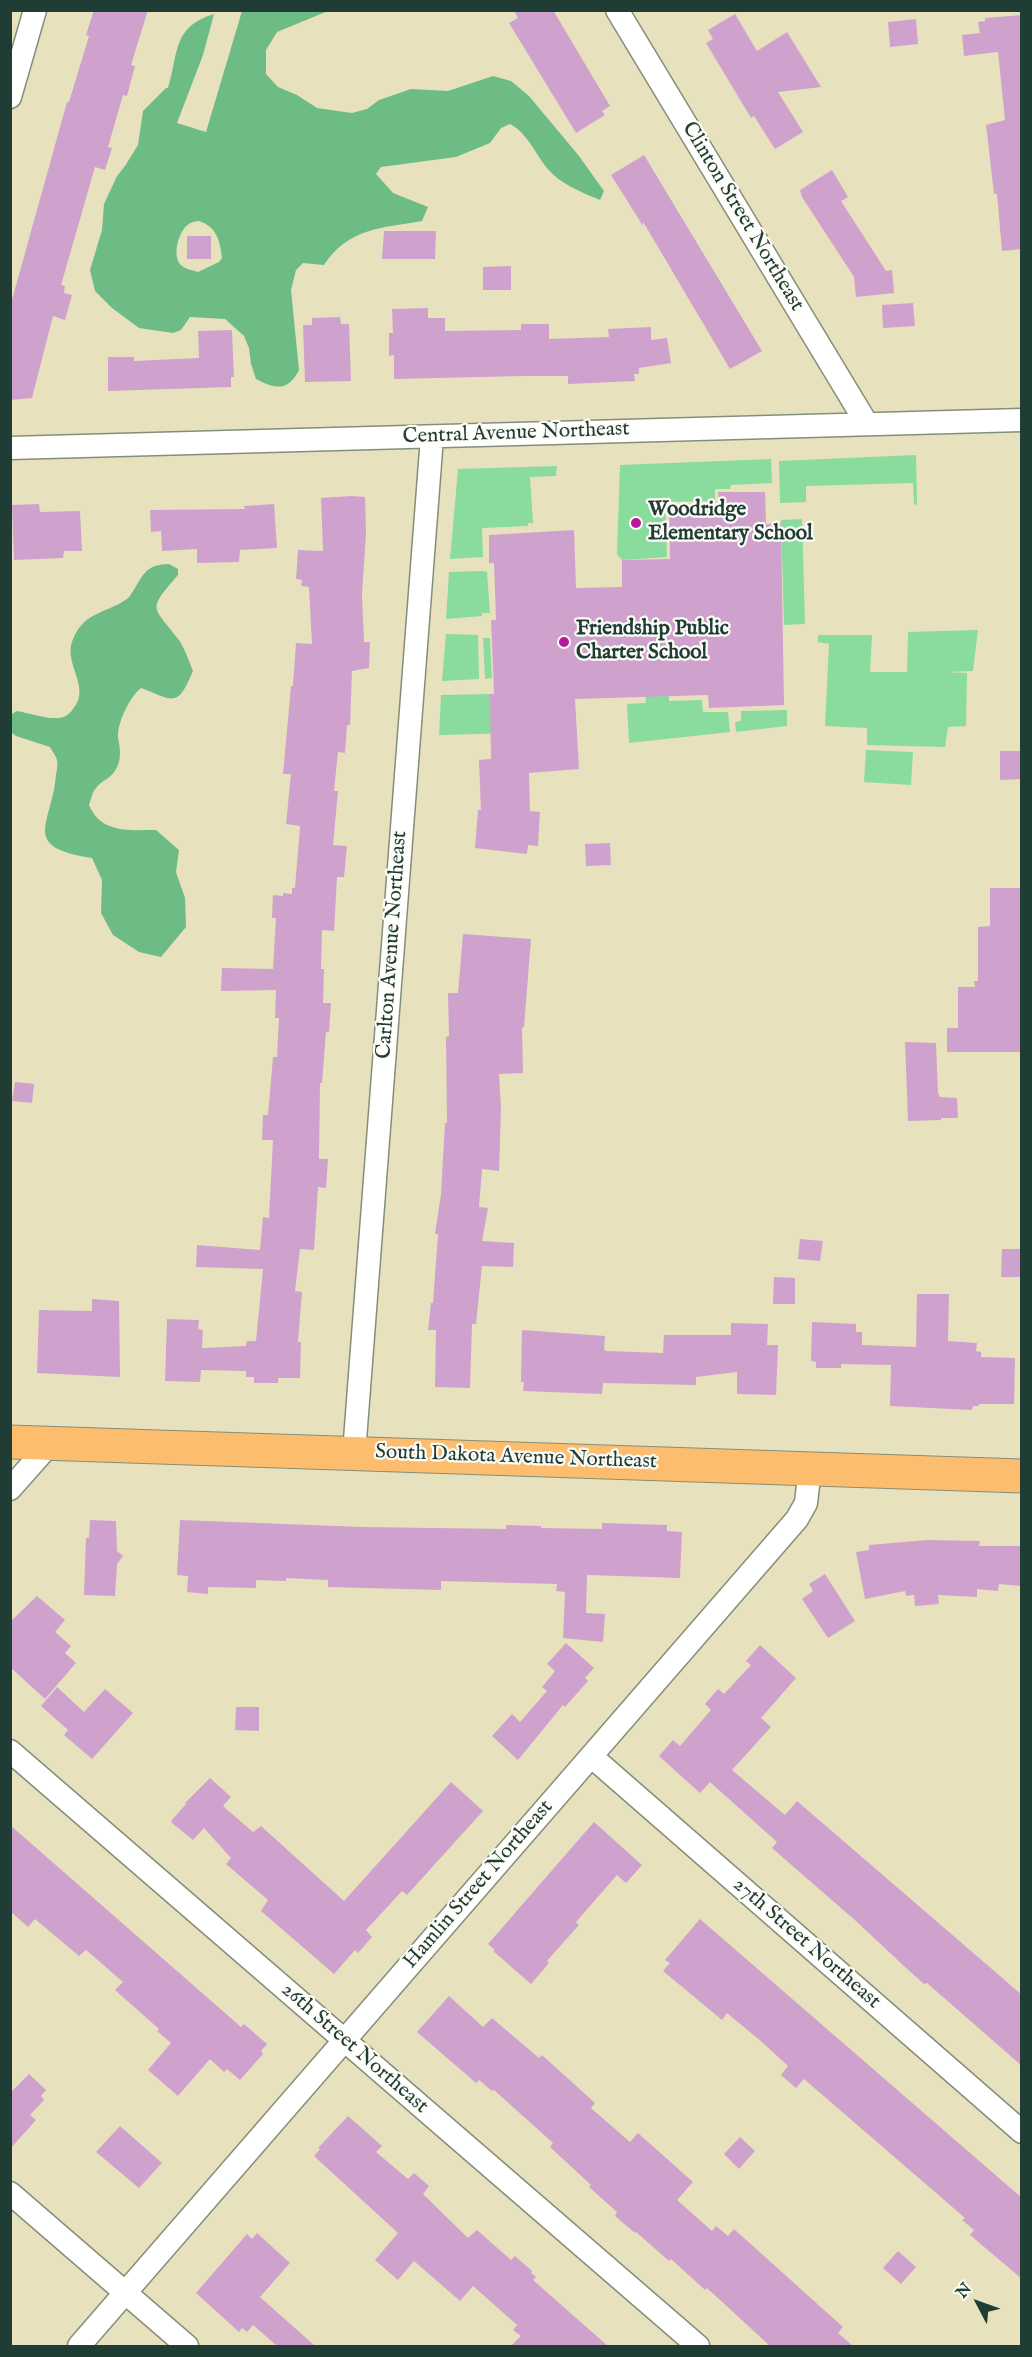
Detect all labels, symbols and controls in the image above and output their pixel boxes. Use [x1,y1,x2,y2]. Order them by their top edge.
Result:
street label: Clinton Street Northeast [675,118,809,316]
street label: Central Avenue Northeast [402,417,630,451]
place label: Woodridge Elementary School [648,498,813,548]
marker: Woodridge Elementary School [629,516,643,530]
place label: Friendship Public Charter School [576,617,729,667]
marker: Friendship Public Charter School [557,635,571,649]
street label: Carlton Avenue Northeast [372,830,414,1060]
street label: South Dakota Avenue Northeast [375,1440,657,1476]
street label: Hamlin Street Northeast [399,1795,559,1975]
street label: 27th Street Northeast [727,1873,885,2015]
street label: 26th Street Northeast [275,1978,433,2120]
north arrow [948,2273,1008,2333]
text: N [952,2279,977,2303]

